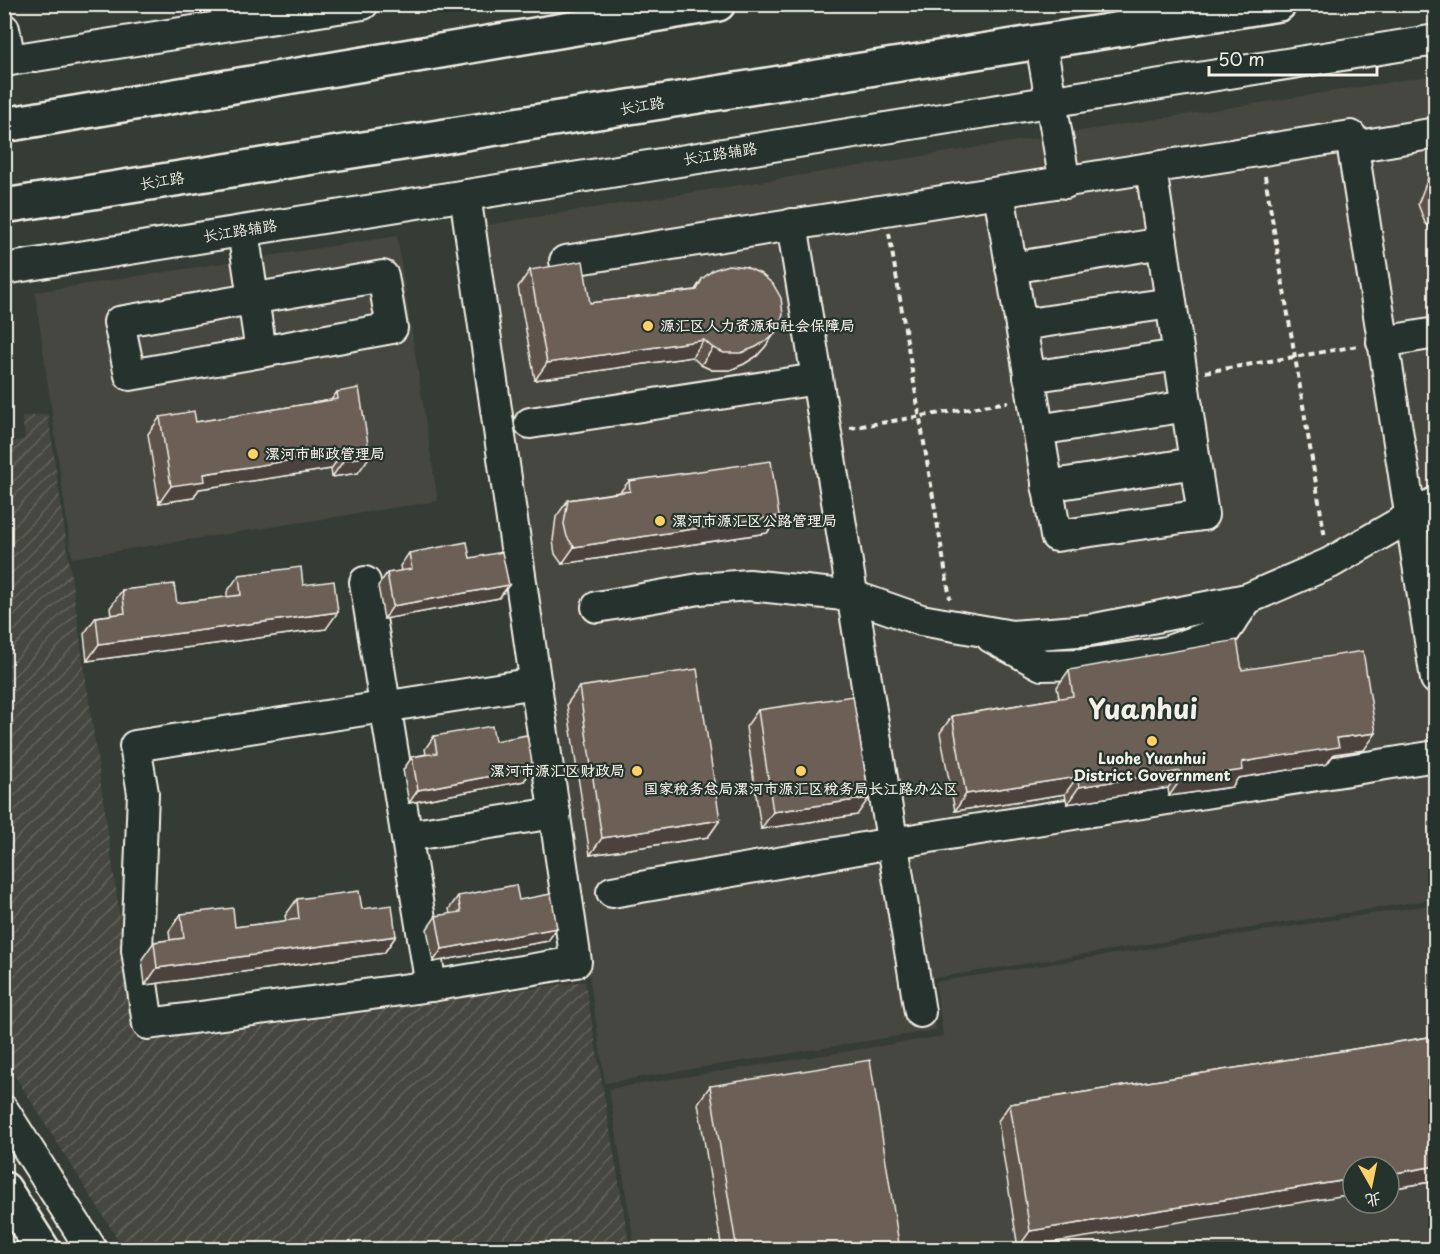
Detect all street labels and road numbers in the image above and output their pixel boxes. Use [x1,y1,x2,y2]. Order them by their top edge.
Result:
street label: 长江路 [618,90,666,119]
street label: 长江路辅路 [681,135,759,170]
street label: 长江路 [138,165,186,194]
street label: 长江路辅路 [201,212,279,247]

